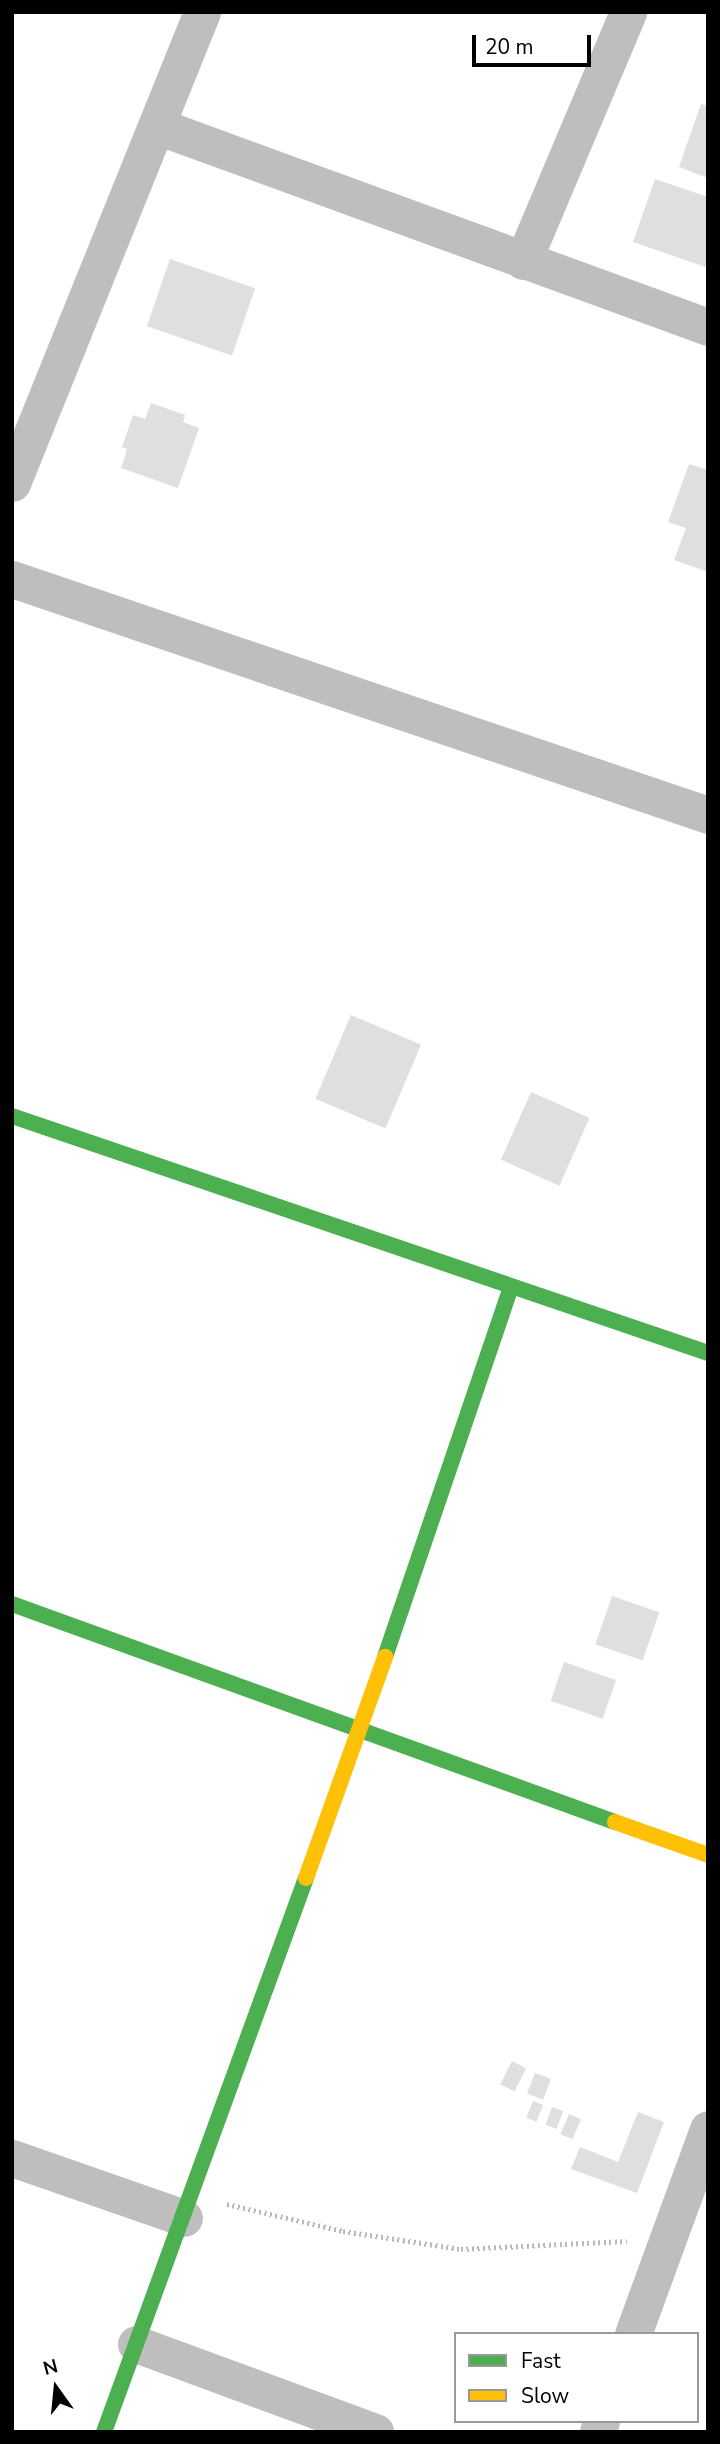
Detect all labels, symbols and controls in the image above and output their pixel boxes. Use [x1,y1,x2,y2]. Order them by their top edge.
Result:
scale bar [475,21,594,65]
text: 20 m [485,33,534,61]
legend [454,2332,699,2423]
text: Fast [521,2347,561,2375]
north arrow [21,2353,91,2423]
text: N [40,2353,61,2382]
text: Slow [521,2382,569,2410]

